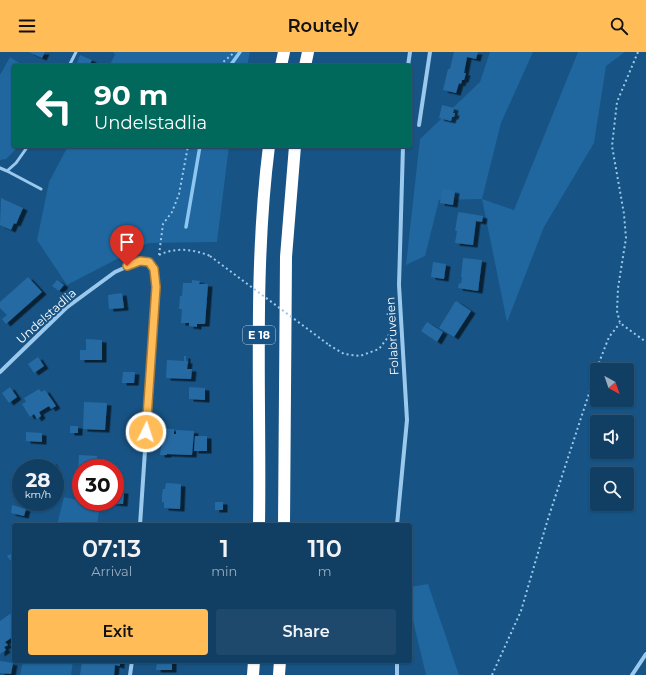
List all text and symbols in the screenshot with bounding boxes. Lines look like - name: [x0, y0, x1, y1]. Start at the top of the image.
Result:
- icon: menu: [16, 15, 38, 37]
- text: Routely: [287, 15, 359, 37]
- icon: search: [608, 15, 630, 37]
- text: 90 m: [94, 78, 168, 112]
- icon: left: [28, 80, 80, 132]
- text: Undelstadlia: [94, 112, 207, 134]
- pin: [110, 225, 144, 266]
- icon: arrive: [116, 231, 138, 253]
- street label: Undelstadlia: [13, 285, 79, 347]
- street label: Folabruveien: [382, 296, 402, 376]
- road number: E 18: [243, 326, 275, 344]
- north arrow: [590, 363, 634, 407]
- map controls: [590, 363, 634, 511]
- position arrow: [125, 411, 167, 453]
- button: sound: [590, 415, 634, 459]
- speed limit sign: 30: [72, 459, 124, 511]
- button: search: [590, 467, 634, 511]
- text: 28: [26, 468, 51, 492]
- text: km/h: [25, 488, 51, 501]
- text: 07:13: [82, 534, 141, 563]
- text: 1: [220, 534, 229, 563]
- text: 110: [307, 534, 342, 563]
- text: Arrival: [91, 563, 132, 579]
- text: min: [211, 563, 237, 579]
- text: m: [318, 563, 332, 579]
- button: Exit: [28, 609, 208, 655]
- button: Share: [216, 609, 396, 655]

